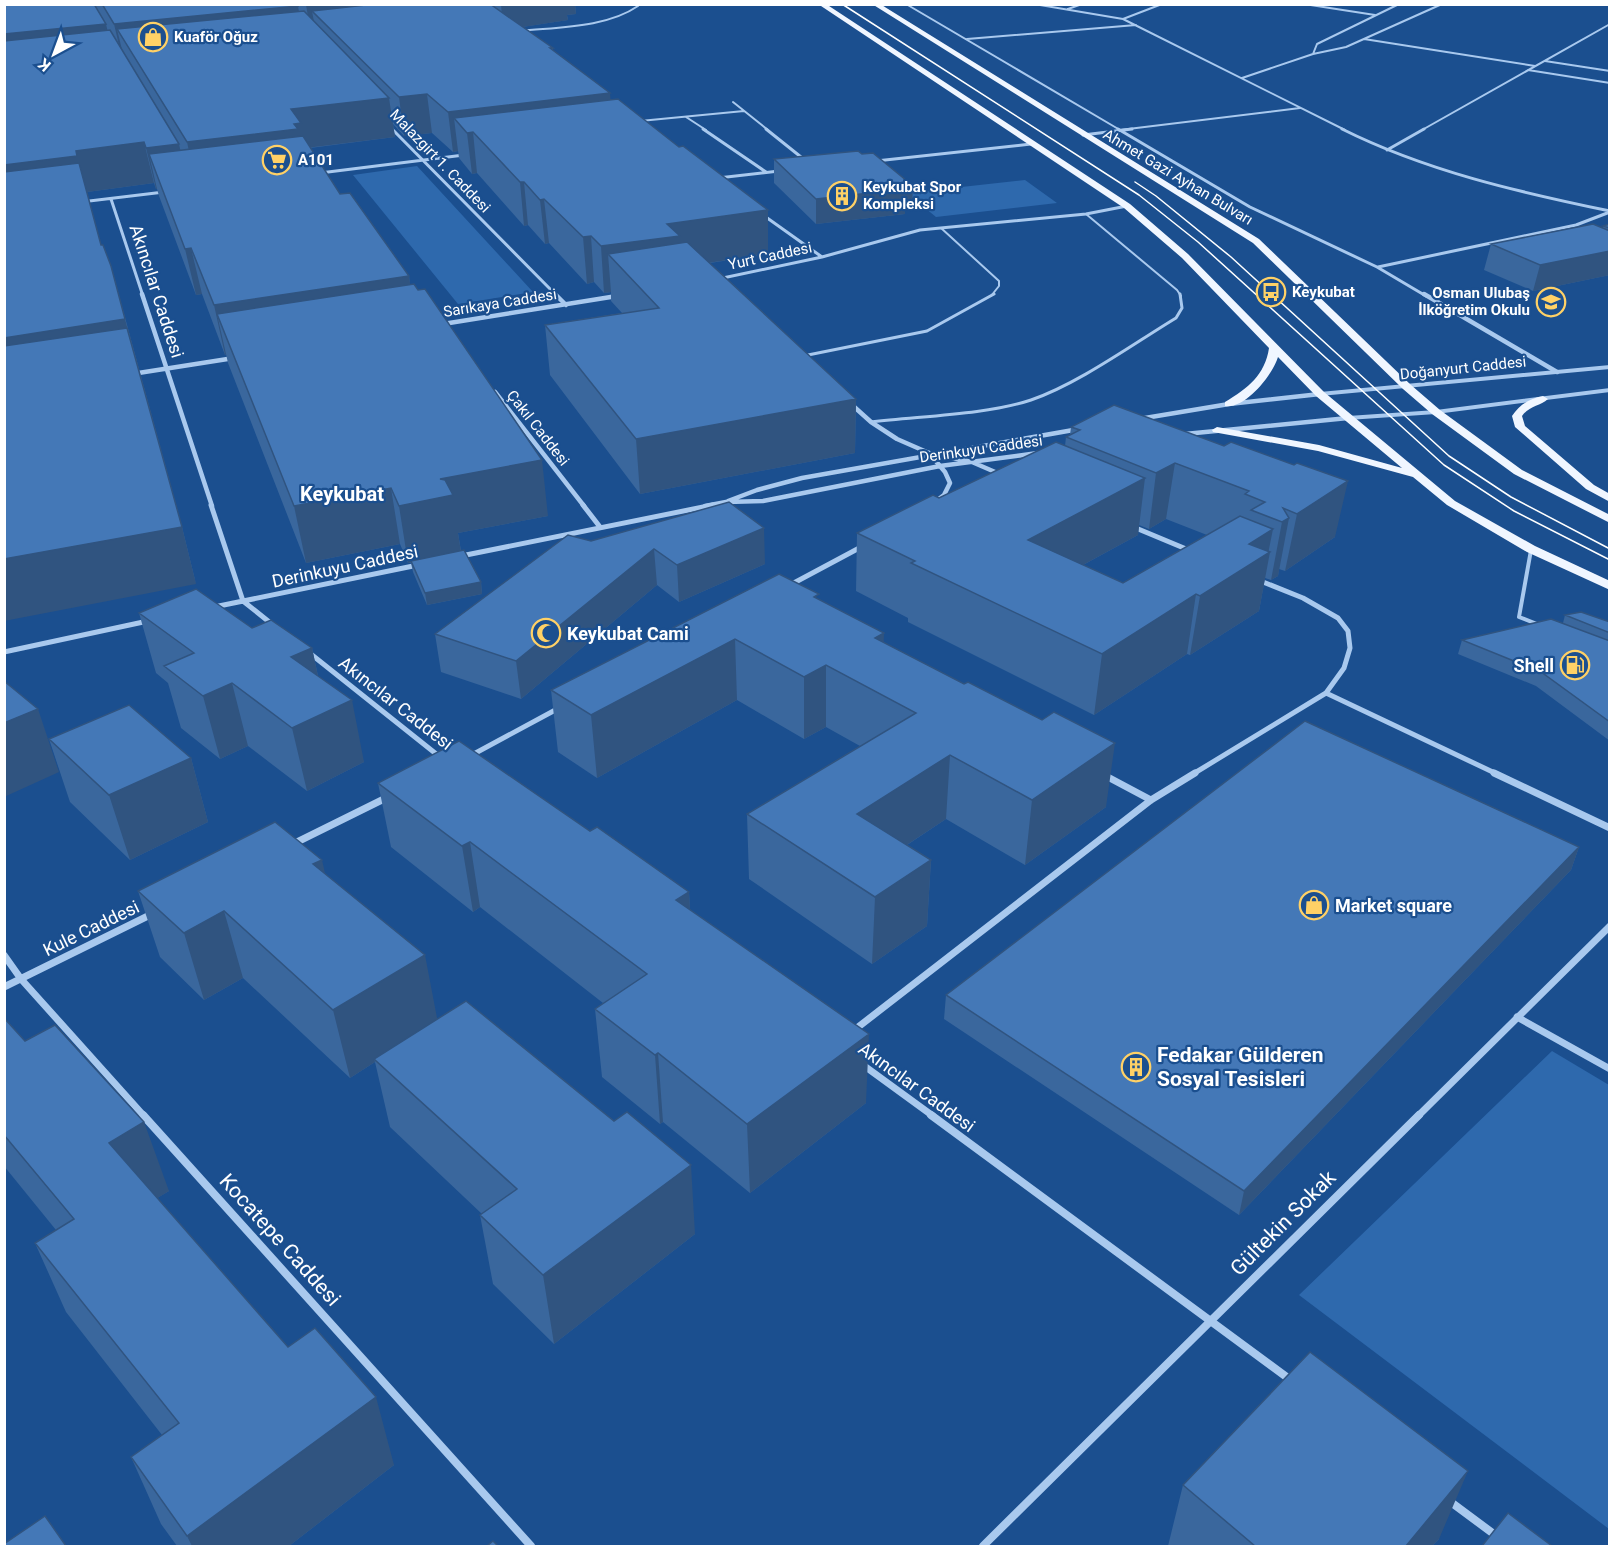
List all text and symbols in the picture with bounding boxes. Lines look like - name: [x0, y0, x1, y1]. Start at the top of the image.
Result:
- shop icon: Kuaför Oğuz: [137, 21, 169, 53]
- north arrow: [24, 24, 84, 84]
- place label: Kuaför Oğuz: [174, 28, 258, 46]
- text: K: [34, 54, 55, 75]
- street label: Malazgirt 1. Caddesi: [386, 106, 494, 216]
- street label: Ahmet Gazi Ayhan Bulvarı: [1100, 125, 1256, 229]
- supermarket icon: A101: [261, 144, 293, 176]
- place label: A101: [298, 151, 334, 169]
- place label: Keykubat Spor Kompleksi: [863, 178, 962, 213]
- building icon: Keykubat Spor Kompleksi: [826, 180, 858, 212]
- street label: Akıncılar Caddesi: [126, 222, 188, 360]
- street label: Yurt Caddesi: [726, 238, 814, 274]
- bus stop icon: Keykubat: [1255, 276, 1287, 308]
- place label: Keykubat: [1292, 283, 1355, 301]
- place label: Osman Ulubaş İlköğretim Okulu: [1418, 284, 1530, 319]
- street label: Sarıkaya Caddesi: [442, 285, 558, 321]
- school or university icon: Osman Ulubaş İlköğretim Okulu: [1535, 286, 1567, 318]
- street label: Doğanyurt Caddesi: [1399, 352, 1527, 384]
- street label: Çakıl Caddesi: [503, 387, 573, 469]
- street label: Derinkuyu Caddesi: [918, 431, 1044, 467]
- district label: Keykubat: [300, 482, 384, 506]
- street label: Derinkuyu Caddesi: [270, 540, 420, 592]
- mosque icon: Keykubat Cami: [530, 617, 562, 649]
- place label: Keykubat Cami: [567, 623, 689, 644]
- fuel station icon: Shell: [1559, 649, 1591, 681]
- street label: Akıncılar Caddesi: [335, 652, 457, 754]
- place label: Shell: [1514, 655, 1554, 676]
- shop icon: Market square: [1298, 889, 1330, 921]
- place label: Market square: [1335, 895, 1452, 916]
- street label: Kule Caddesi: [39, 896, 143, 960]
- street label: Akıncılar Caddesi: [855, 1038, 979, 1136]
- place label: Fedakar Gülderen Sosyal Tesisleri: [1157, 1043, 1323, 1091]
- building icon: Fedakar Gülderen Sosyal Tesisleri: [1120, 1051, 1152, 1083]
- street label: Gültekin Sokak: [1225, 1165, 1341, 1281]
- street label: Kocatepe Caddesi: [214, 1169, 346, 1311]

